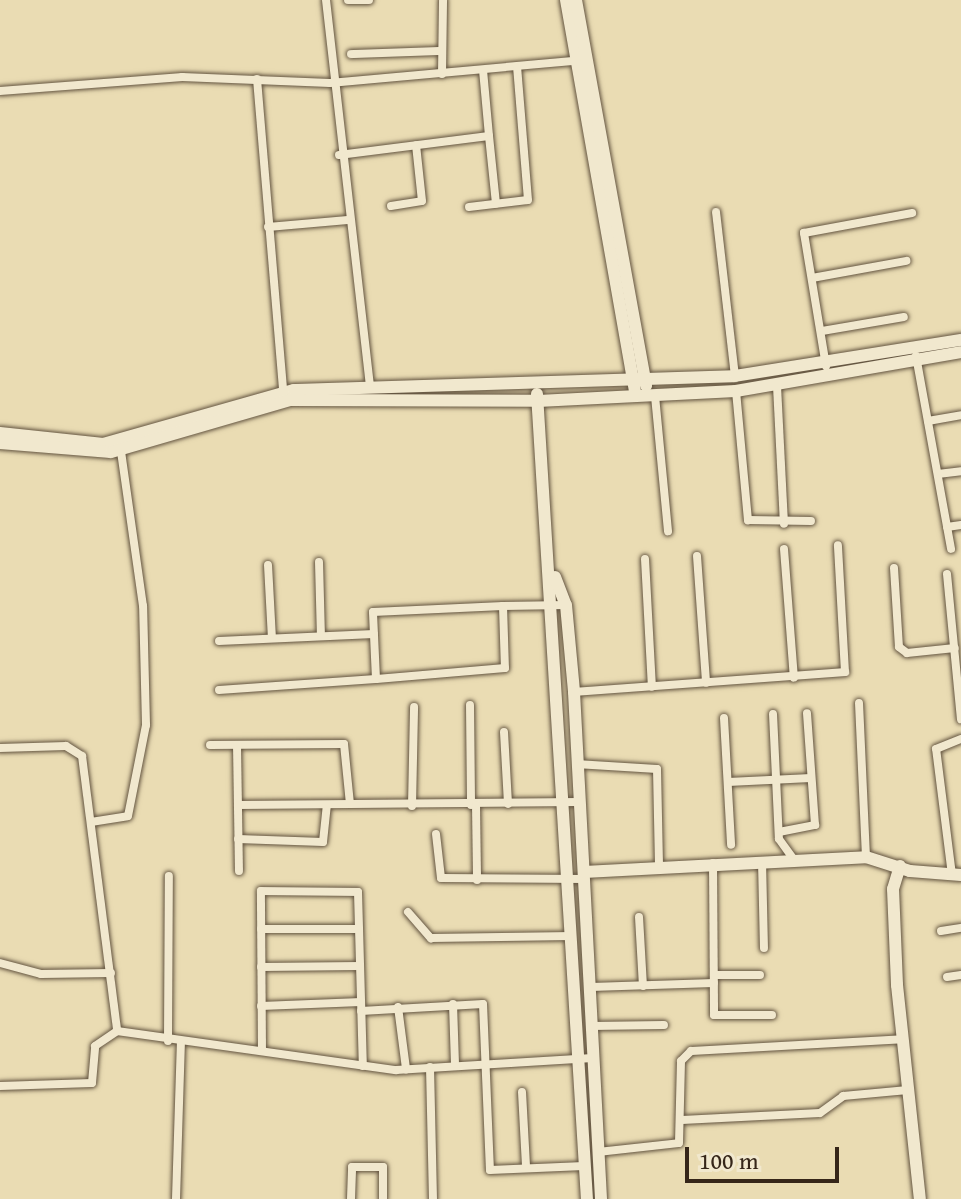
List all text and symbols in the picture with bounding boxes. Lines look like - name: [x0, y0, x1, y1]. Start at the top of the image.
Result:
- scale bar: [689, 1131, 843, 1181]
- text: 100 m: [699, 1143, 759, 1178]

